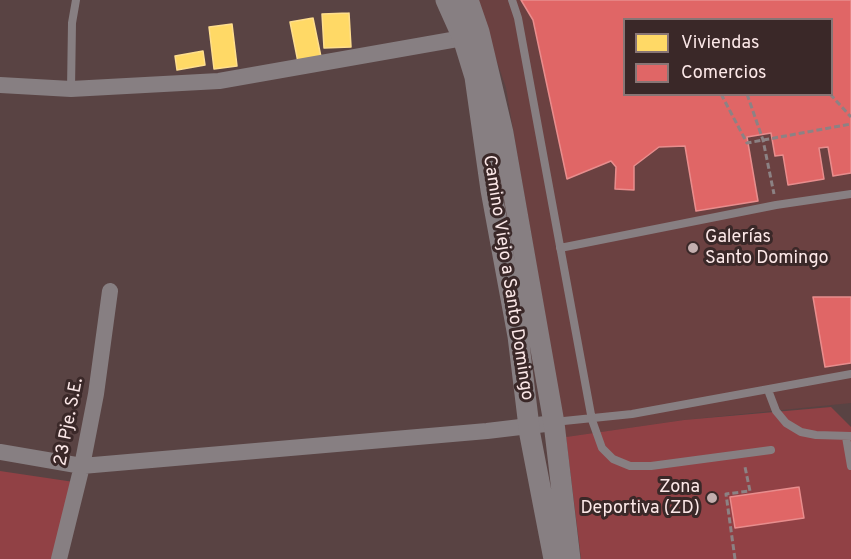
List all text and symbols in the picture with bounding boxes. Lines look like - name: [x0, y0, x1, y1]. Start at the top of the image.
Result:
- legend: [623, 18, 833, 96]
- text: Viviendas: [681, 32, 759, 55]
- text: Comercios: [681, 62, 767, 85]
- street label: Camino Viejo a Santo Domingo: [477, 154, 537, 402]
- place label: Galerías Santo Domingo: [705, 227, 829, 270]
- marker: Galerías Santo Domingo: [686, 241, 700, 255]
- street label: 23 Pje. S.E.: [51, 376, 89, 468]
- place label: Zona Deportiva (ZD): [580, 477, 700, 520]
- marker: Zona Deportiva (ZD): [705, 491, 719, 505]

